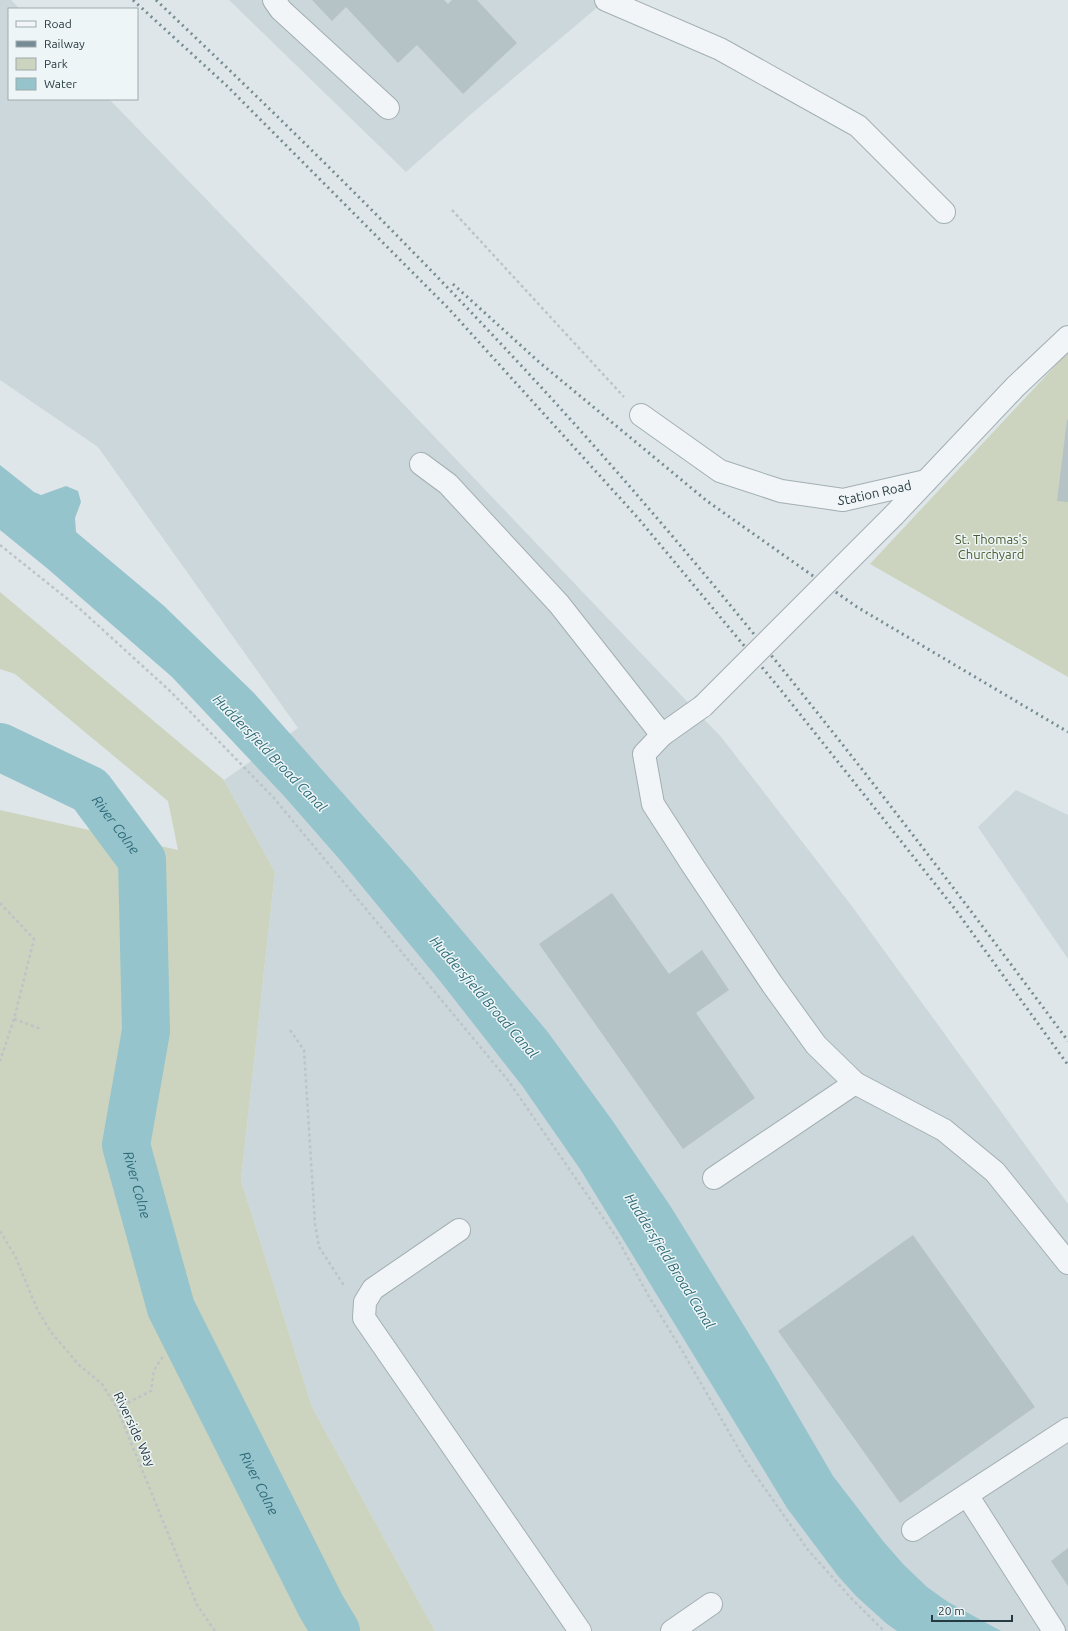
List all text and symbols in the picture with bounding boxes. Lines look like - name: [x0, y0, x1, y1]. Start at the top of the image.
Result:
- legend: [8, 8, 138, 100]
- text: Road: [44, 17, 72, 30]
- text: Railway: [44, 37, 85, 50]
- text: Park: [44, 57, 68, 70]
- text: Water: [44, 77, 77, 90]
- street label: Station Road: [837, 478, 913, 507]
- park label: St. Thomas's Churchyard: [955, 532, 1028, 561]
- water label: Huddersfield Broad Canal: [210, 691, 330, 815]
- water label: River Colne: [89, 792, 143, 857]
- water label: Huddersfield Broad Canal: [427, 933, 541, 1061]
- water label: River Colne: [120, 1149, 154, 1220]
- water label: Huddersfield Broad Canal: [622, 1190, 718, 1332]
- street label: Riverside Way: [112, 1389, 158, 1469]
- water label: River Colne: [237, 1449, 282, 1518]
- scale bar: [932, 1597, 1012, 1623]
- text: 20 m: [938, 1604, 965, 1617]

